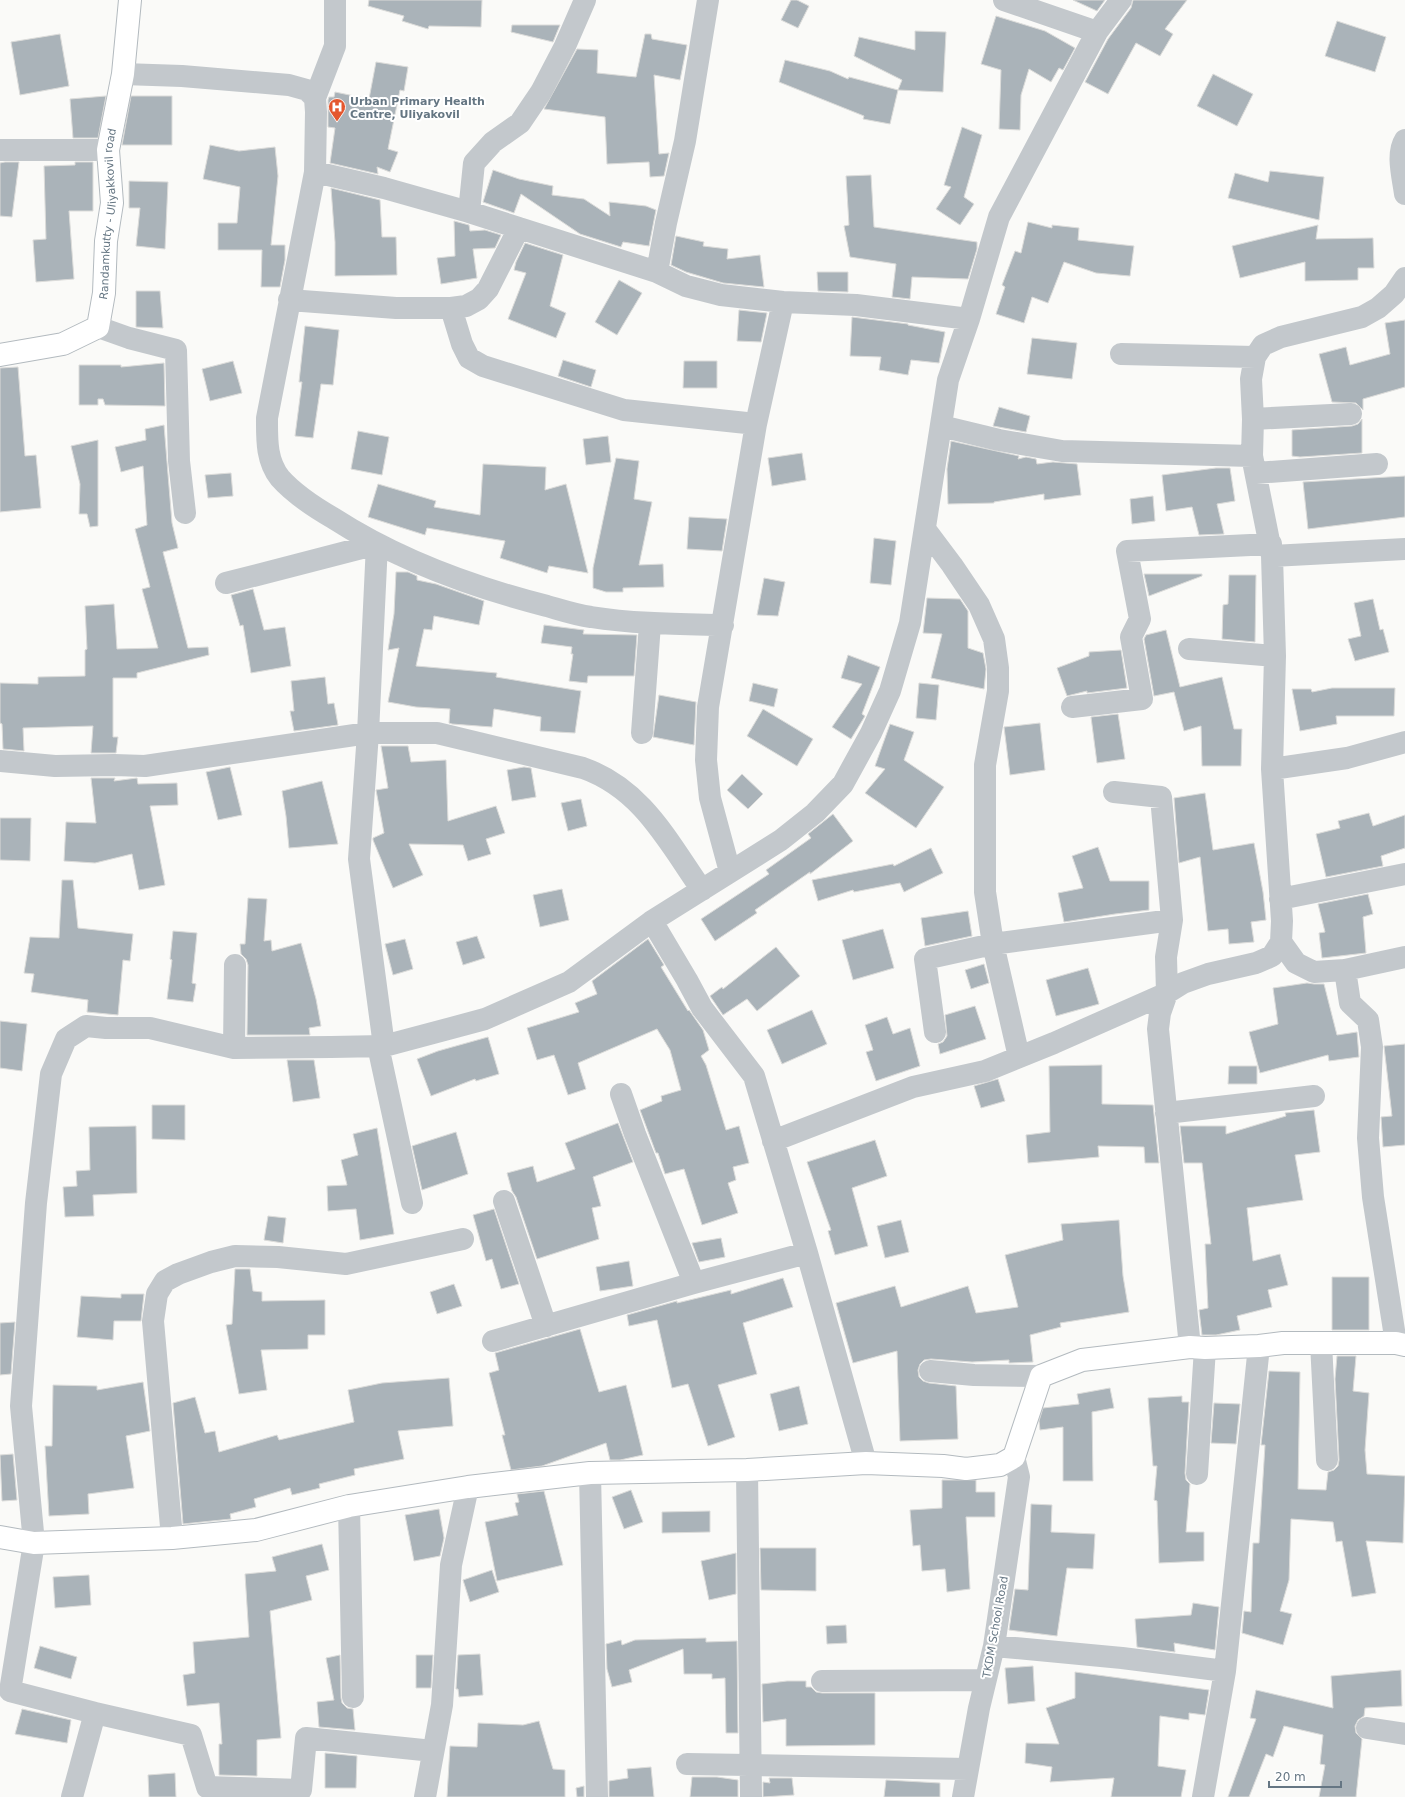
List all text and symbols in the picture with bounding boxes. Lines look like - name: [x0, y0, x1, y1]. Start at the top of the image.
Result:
- place label: Urban Primary Health Centre, Uliyakovil: [350, 95, 485, 121]
- hospital icon: Urban Primary Health Centre, Uliyakovil: [327, 97, 347, 122]
- street label: Randamkutty - Uliyakkovil road: [97, 127, 119, 301]
- street label: TKDM School Road: [980, 1575, 1011, 1680]
- scale bar: [1269, 1763, 1341, 1789]
- text: 20 m: [1275, 1770, 1306, 1784]

